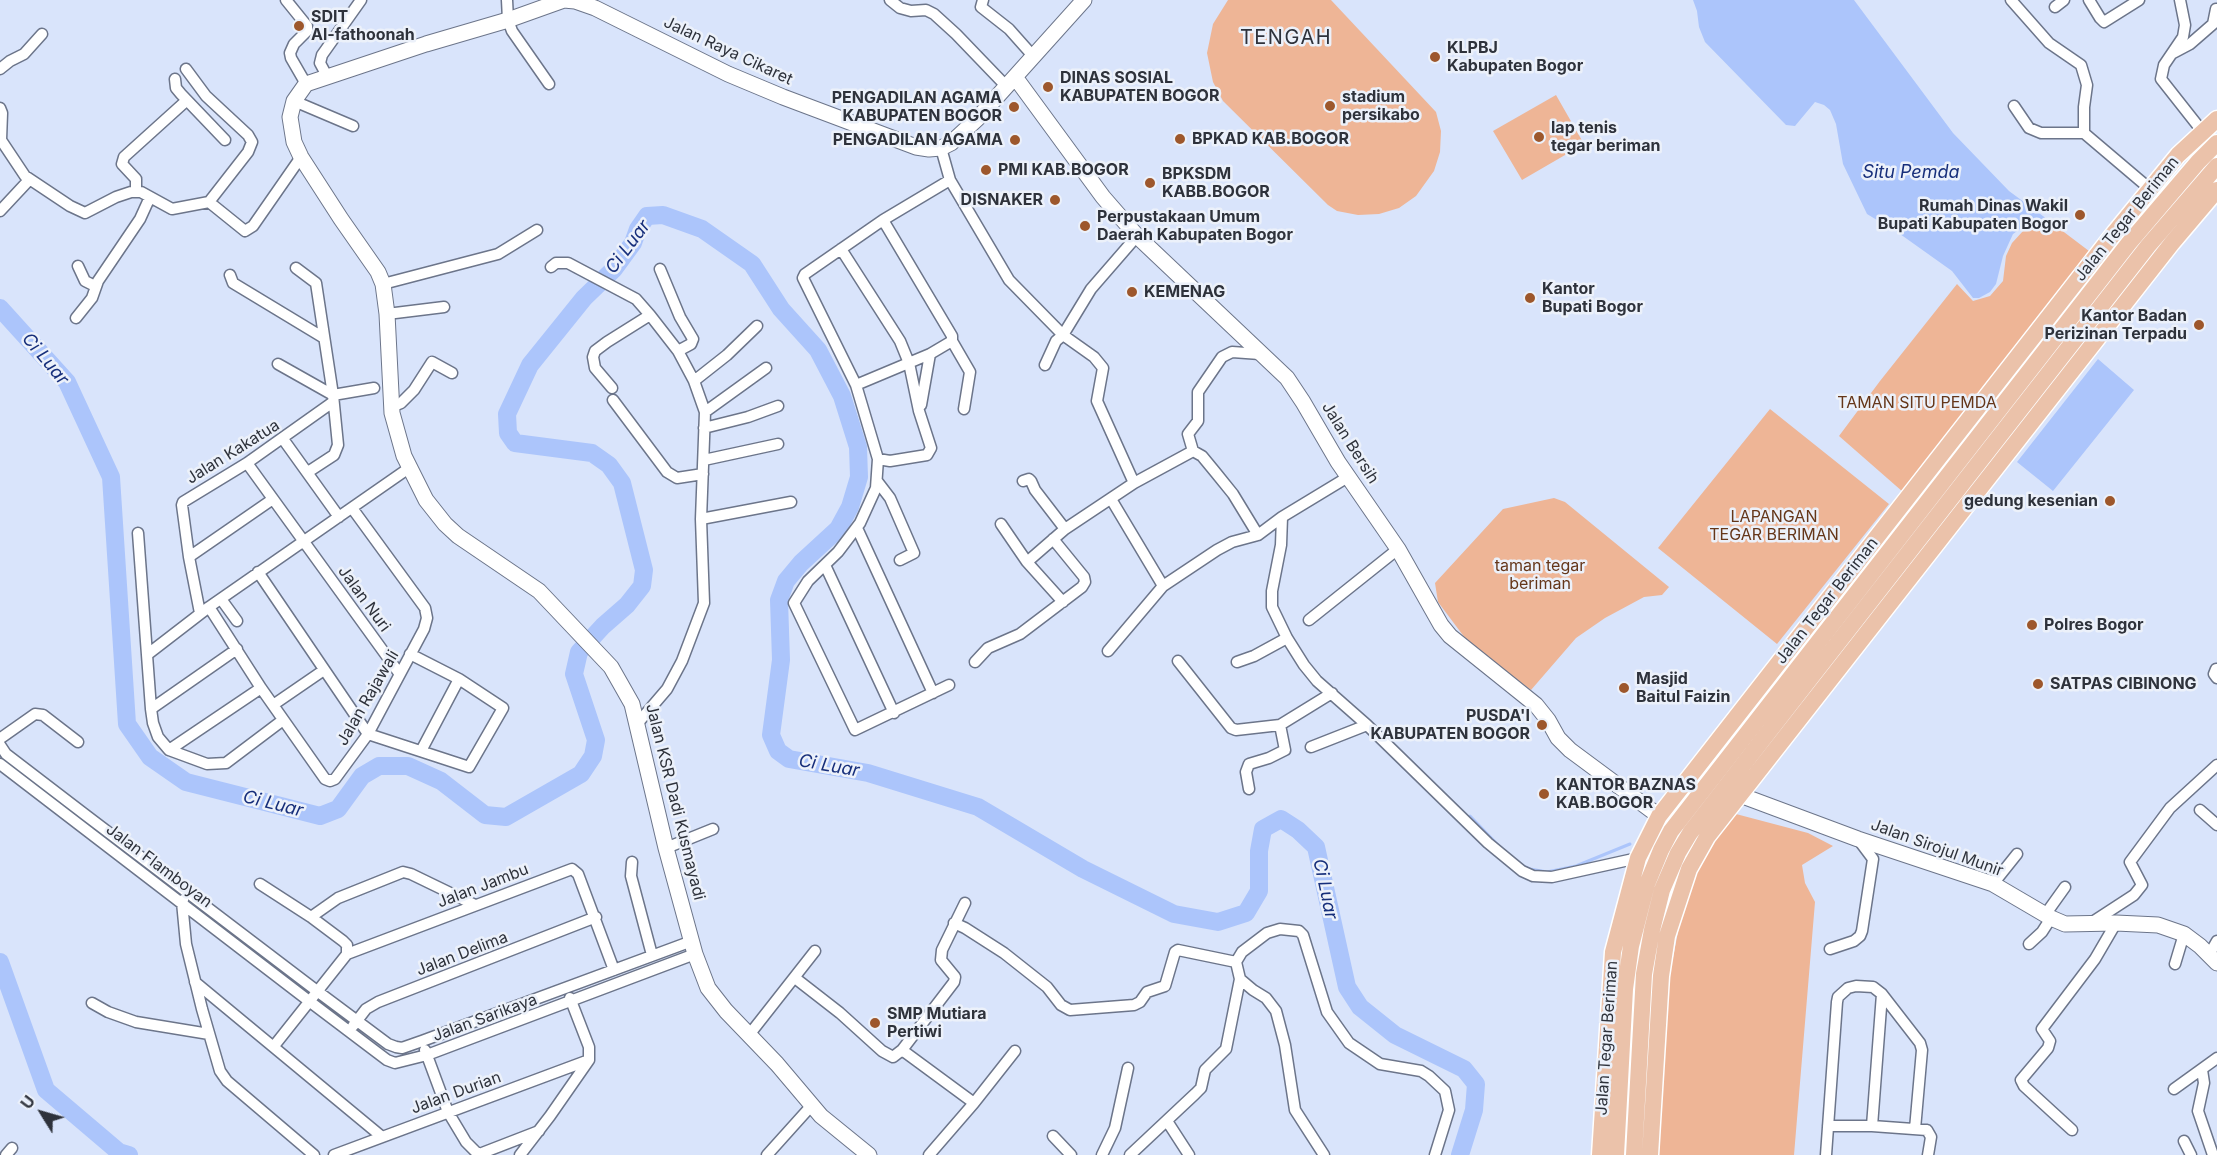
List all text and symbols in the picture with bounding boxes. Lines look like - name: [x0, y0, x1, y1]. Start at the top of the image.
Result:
- place label: SDIT Al-fathoonah: [311, 7, 415, 45]
- street label: Jalan Raya Cikaret: [661, 13, 795, 89]
- marker: SDIT Al-fathoonah: [292, 19, 306, 33]
- district label: TENGAH: [1240, 26, 1332, 50]
- place label: KLPBJ Kabupaten Bogor: [1447, 38, 1583, 76]
- marker: KLPBJ Kabupaten Bogor: [1428, 50, 1442, 64]
- place label: DINAS SOSIAL KABUPATEN BOGOR: [1060, 68, 1219, 106]
- marker: DINAS SOSIAL KABUPATEN BOGOR: [1041, 80, 1055, 94]
- place label: stadium persikabo: [1342, 87, 1420, 125]
- place label: PENGADILAN AGAMA KABUPATEN BOGOR: [832, 88, 1002, 126]
- marker: stadium persikabo: [1323, 99, 1337, 113]
- marker: PENGADILAN AGAMA KABUPATEN BOGOR: [1007, 100, 1021, 114]
- place label: lap tenis tegar beriman: [1551, 118, 1660, 156]
- place label: BPKAD KAB.BOGOR: [1192, 129, 1349, 149]
- place label: PENGADILAN AGAMA: [833, 130, 1003, 150]
- marker: lap tenis tegar beriman: [1532, 130, 1546, 144]
- marker: BPKAD KAB.BOGOR: [1173, 132, 1187, 146]
- marker: PENGADILAN AGAMA: [1008, 133, 1022, 147]
- street label: Jalan Tegar Beriman: [2071, 153, 2183, 285]
- place label: PMI KAB.BOGOR: [998, 160, 1129, 180]
- water label: Situ Pemda: [1862, 162, 1960, 184]
- marker: PMI KAB.BOGOR: [979, 163, 993, 177]
- place label: BPKSDM KABB.BOGOR: [1162, 164, 1270, 202]
- marker: BPKSDM KABB.BOGOR: [1143, 176, 1157, 190]
- place label: DISNAKER: [961, 190, 1043, 210]
- marker: DISNAKER: [1048, 193, 1062, 207]
- place label: Rumah Dinas Wakil Bupati Kabupaten Bogor: [1878, 196, 2068, 234]
- place label: Perpustakaan Umum Daerah Kabupaten Bogor: [1097, 207, 1293, 245]
- marker: Rumah Dinas Wakil Bupati Kabupaten Bogor: [2073, 208, 2087, 222]
- water label: Ci Luar: [601, 216, 655, 278]
- marker: Perpustakaan Umum Daerah Kabupaten Bogor: [1078, 219, 1092, 233]
- place label: Kantor Bupati Bogor: [1542, 279, 1643, 317]
- place label: KEMENAG: [1144, 282, 1225, 302]
- marker: KEMENAG: [1125, 285, 1139, 299]
- marker: Kantor Bupati Bogor: [1523, 291, 1537, 305]
- place label: Kantor Badan Perizinan Terpadu: [2045, 306, 2187, 344]
- marker: Kantor Badan Perizinan Terpadu: [2192, 318, 2206, 332]
- water label: Ci Luar: [17, 329, 73, 389]
- park label: TAMAN SITU PEMDA: [1837, 393, 1997, 413]
- street label: Jalan Bersih: [1317, 399, 1383, 487]
- street label: Jalan Kakatua: [183, 416, 283, 488]
- place label: gedung kesenian: [1964, 491, 2098, 511]
- marker: gedung kesenian: [2103, 494, 2117, 508]
- park label: LAPANGAN TEGAR BERIMAN: [1709, 507, 1839, 545]
- street label: Jalan Tegar Beriman: [1772, 534, 1882, 668]
- park label: taman tegar beriman: [1495, 556, 1585, 594]
- street label: Jalan Nuri: [334, 562, 394, 636]
- place label: Polres Bogor: [2044, 615, 2144, 635]
- marker: Polres Bogor: [2025, 618, 2039, 632]
- street label: Jalan Rajawali: [333, 647, 403, 749]
- place label: Masjid Baitul Faizin: [1636, 669, 1730, 707]
- place label: SATPAS CIBINONG: [2050, 674, 2197, 694]
- marker: SATPAS CIBINONG: [2031, 677, 2045, 691]
- marker: Masjid Baitul Faizin: [1617, 681, 1631, 695]
- street label: Jalan KSR Dadi Kusmayadi: [641, 702, 709, 902]
- place label: PUSDA'I KABUPATEN BOGOR: [1371, 706, 1530, 744]
- marker: PUSDA'I KABUPATEN BOGOR: [1535, 718, 1549, 732]
- water label: Ci Luar: [797, 750, 861, 782]
- place label: KANTOR BAZNAS KAB.BOGOR: [1556, 775, 1696, 813]
- water label: Ci Luar: [241, 786, 305, 822]
- marker: KANTOR BAZNAS KAB.BOGOR: [1537, 787, 1551, 801]
- street label: Jalan Sirojul Munir: [1868, 815, 2006, 881]
- street label: Jalan Flamboyan: [102, 820, 216, 912]
- water label: Ci Luar: [1308, 857, 1342, 921]
- street label: Jalan Jambu: [435, 860, 531, 912]
- street label: Jalan Delima: [413, 928, 511, 980]
- street label: Jalan Tegar Beriman: [1592, 960, 1622, 1116]
- street label: Jalan Sarikaya: [430, 990, 540, 1046]
- place label: SMP Mutiara Pertiwi: [887, 1004, 986, 1042]
- marker: SMP Mutiara Pertiwi: [868, 1016, 882, 1030]
- street label: Jalan Durian: [408, 1068, 504, 1118]
- north arrow: [12, 1083, 72, 1143]
- text: U: [16, 1091, 39, 1113]

